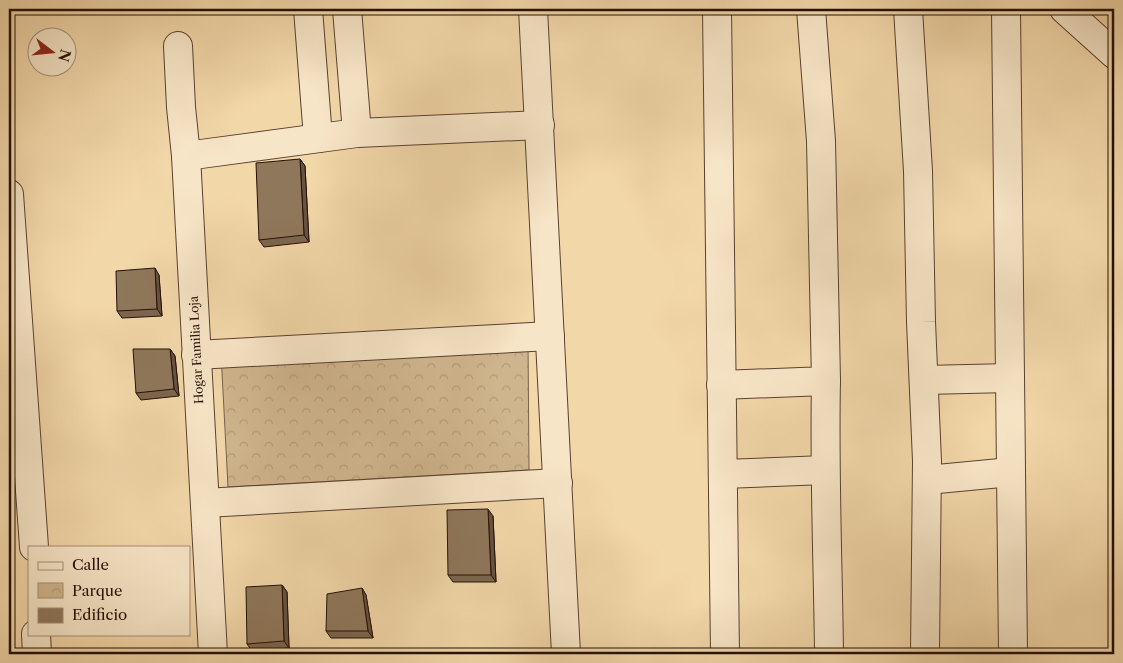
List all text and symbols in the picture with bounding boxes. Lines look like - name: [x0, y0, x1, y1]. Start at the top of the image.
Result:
- north arrow: [28, 28, 78, 78]
- text: N: [54, 47, 75, 64]
- street label: Hogar Familia Loja: [186, 295, 206, 404]
- legend: [28, 546, 190, 636]
- text: Calle: [72, 555, 109, 574]
- text: Parque: [72, 581, 122, 600]
- text: Edificio: [72, 605, 127, 624]

